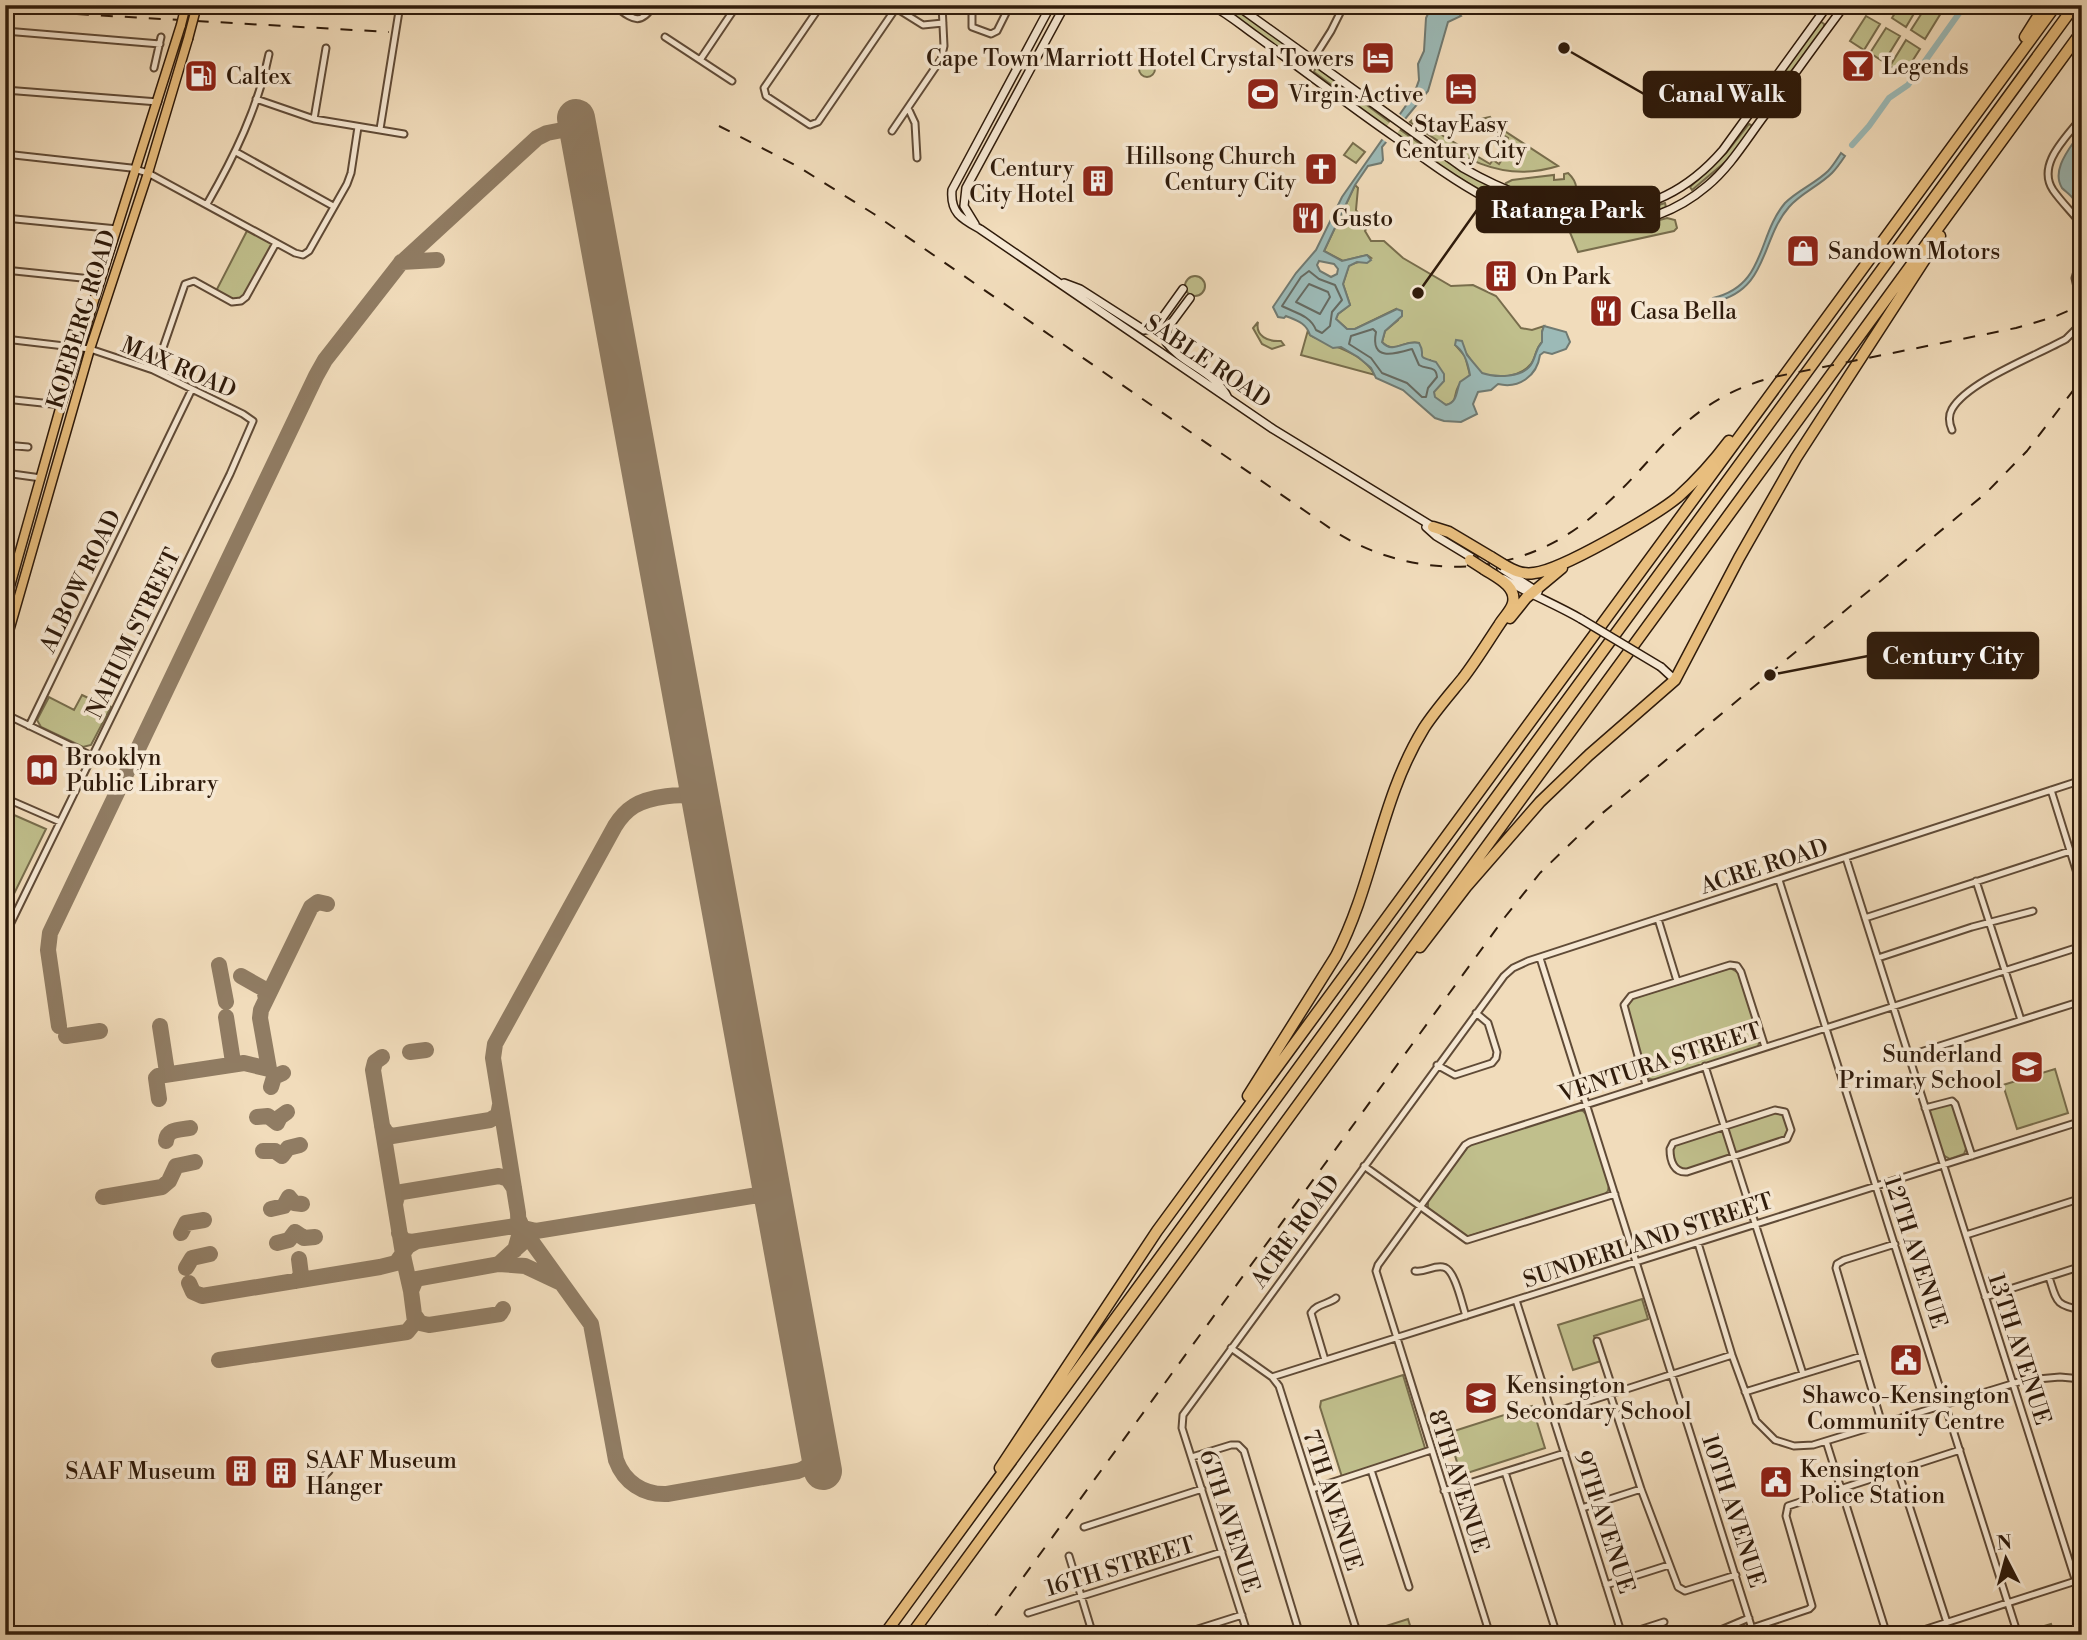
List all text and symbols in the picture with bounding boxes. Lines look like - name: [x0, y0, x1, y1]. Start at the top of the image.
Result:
- hotel icon: Cape Town Marriott Hotel Crystal Towers: [1359, 39, 1397, 77]
- place label: Cape Town Marriott Hotel Crystal Towers: [926, 45, 1354, 73]
- bar icon: Legends: [1839, 47, 1877, 85]
- place label: Legends: [1882, 53, 1969, 81]
- fuel station icon: Caltex: [182, 57, 220, 95]
- place label: Caltex: [226, 63, 292, 91]
- hotel icon: StayEasy Century City: [1442, 70, 1480, 108]
- callout: Canal Walk: [1644, 72, 1800, 117]
- sports icon: Virgin Active: [1244, 75, 1282, 113]
- text: Canal Walk: [1658, 80, 1787, 110]
- place label: Virgin Active: [1287, 81, 1424, 109]
- place label: StayEasy Century City: [1395, 111, 1528, 165]
- place label: Hillsong Church Century City: [1126, 143, 1297, 197]
- church icon: Hillsong Church Century City: [1302, 150, 1340, 188]
- place label: Century City Hotel: [969, 155, 1075, 209]
- building icon: Century City Hotel: [1079, 162, 1117, 200]
- callout: Ratanga Park: [1477, 187, 1659, 232]
- text: Ratanga Park: [1491, 196, 1646, 226]
- restaurant icon: Gusto: [1289, 199, 1327, 237]
- place label: Gusto: [1332, 205, 1393, 233]
- street label: KOEBERG ROAD: [41, 227, 122, 412]
- shop icon: Sandown Motors: [1784, 232, 1822, 270]
- place label: Sandown Motors: [1828, 238, 2000, 266]
- building icon: On Park: [1482, 257, 1520, 295]
- place label: On Park: [1526, 263, 1611, 291]
- restaurant icon: Casa Bella: [1587, 292, 1625, 330]
- place label: Casa Bella: [1630, 298, 1737, 326]
- street label: SABLE ROAD: [1139, 309, 1276, 414]
- street label: MAX ROAD: [117, 331, 240, 405]
- street label: ALBOW ROAD: [34, 505, 128, 658]
- street label: NAHUM STREET: [81, 544, 187, 723]
- callout: Century City: [1868, 633, 2038, 678]
- text: Century City: [1882, 642, 2025, 672]
- place label: Brooklyn Public Library: [65, 744, 219, 798]
- library icon: Brooklyn Public Library: [23, 751, 61, 789]
- street label: ACRE ROAD: [1696, 833, 1832, 901]
- street label: VENTURA STREET: [1555, 1017, 1765, 1109]
- place label: Sunderland Primary School: [1839, 1041, 2002, 1095]
- school or university icon: Sunderland Primary School: [2008, 1048, 2046, 1086]
- street label: ACRE ROAD: [1245, 1170, 1346, 1294]
- street label: 12TH AVENUE: [1877, 1173, 1953, 1332]
- street label: SUNDERLAND STREET: [1520, 1187, 1777, 1295]
- street label: 13TH AVENUE: [1981, 1270, 2057, 1429]
- public building icon: Shawco-Kensington Community Centre: [1887, 1341, 1925, 1379]
- place label: Kensington Secondary School: [1506, 1372, 1692, 1426]
- school or university icon: Kensington Secondary School: [1462, 1379, 1500, 1417]
- place label: Shawco-Kensington Community Centre: [1802, 1382, 2010, 1436]
- street label: 8TH AVENUE: [1422, 1406, 1494, 1556]
- street label: 7TH AVENUE: [1296, 1426, 1368, 1574]
- street label: 10TH AVENUE: [1695, 1431, 1771, 1591]
- street label: 6TH AVENUE: [1193, 1446, 1265, 1596]
- place label: SAAF Museum Hanger: [306, 1447, 457, 1501]
- street label: 9TH AVENUE: [1568, 1447, 1640, 1597]
- building icon: SAAF Museum: [222, 1452, 260, 1490]
- building icon: SAAF Museum Hanger: [262, 1454, 300, 1492]
- place label: Kensington Police Station: [1800, 1456, 1945, 1510]
- place label: SAAF Museum: [65, 1458, 216, 1486]
- public building icon: Kensington Police Station: [1757, 1463, 1795, 1501]
- north arrow: [1972, 1524, 2042, 1594]
- text: N: [1996, 1530, 2013, 1556]
- street label: 16TH STREET: [1042, 1531, 1199, 1603]

